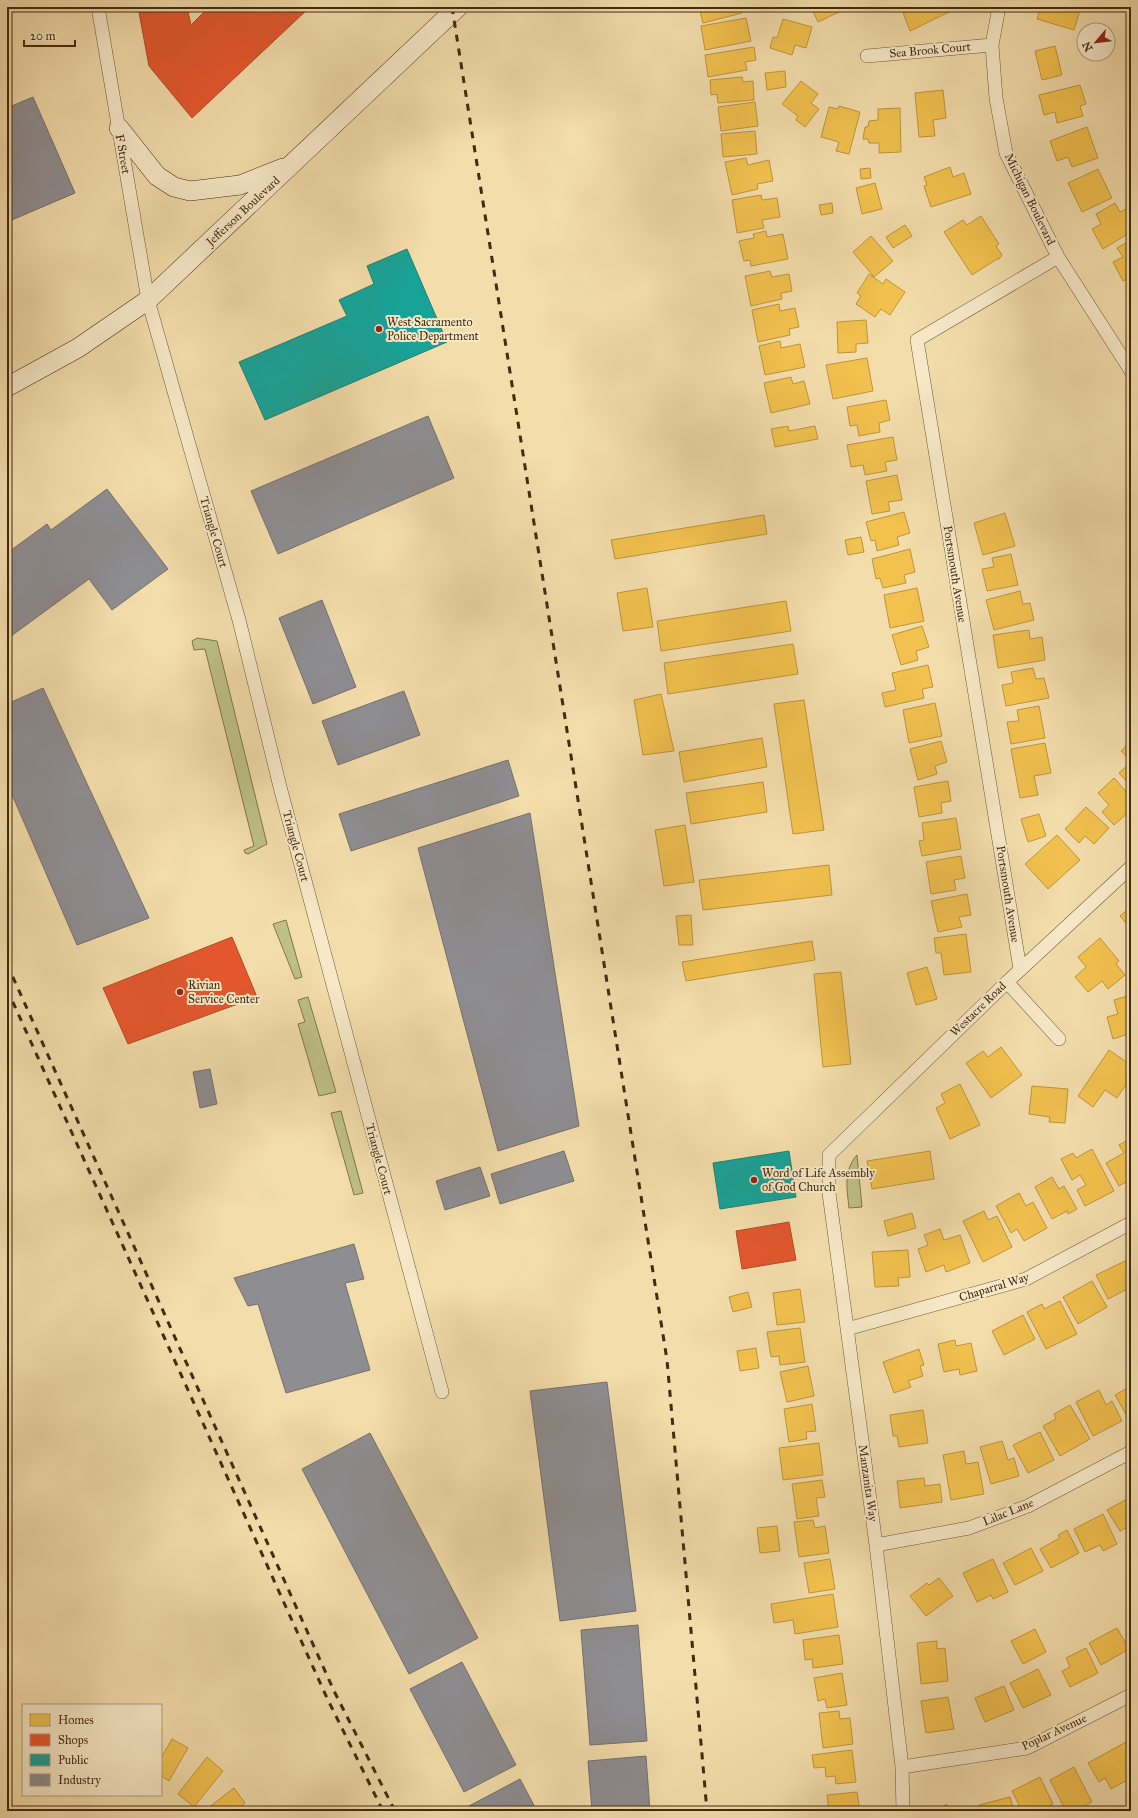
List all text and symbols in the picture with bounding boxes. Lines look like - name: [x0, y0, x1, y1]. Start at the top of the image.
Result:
- scale bar: [24, 22, 75, 48]
- north arrow: [1076, 22, 1116, 62]
- text: 20 m: [30, 29, 56, 43]
- street label: Sea Brook Court: [889, 39, 972, 61]
- text: N: [1079, 39, 1096, 54]
- street label: F Street: [113, 133, 134, 176]
- street label: Michigan Boulevard: [1001, 151, 1058, 248]
- street label: Jefferson Boulevard: [202, 173, 283, 251]
- place label: West Sacramento Police Department: [387, 315, 480, 343]
- marker: West Sacramento Police Department: [374, 324, 384, 334]
- street label: Triangle Court: [196, 495, 231, 570]
- street label: Portsmouth Avenue: [940, 525, 970, 623]
- street label: Triangle Court: [279, 809, 312, 884]
- street label: Portsmouth Avenue: [993, 845, 1023, 943]
- place label: Rivian Service Center: [188, 978, 260, 1006]
- street label: Westacre Road: [947, 979, 1009, 1039]
- marker: Rivian Service Center: [175, 987, 185, 997]
- street label: Triangle Court: [362, 1122, 395, 1197]
- place label: Word of Life Assembly of God Church: [762, 1166, 875, 1194]
- marker: Word of Life Assembly of God Church: [749, 1175, 759, 1185]
- street label: Chaparral Way: [957, 1270, 1031, 1304]
- street label: Manzanita Way: [856, 1444, 880, 1523]
- street label: Lilac Lane: [981, 1495, 1035, 1529]
- legend: [22, 1704, 162, 1796]
- street label: Poplar Avenue: [1019, 1711, 1089, 1753]
- text: Homes: [58, 1713, 94, 1727]
- text: Shops: [58, 1733, 88, 1747]
- text: Public: [58, 1753, 89, 1767]
- text: Industry: [58, 1773, 101, 1787]

